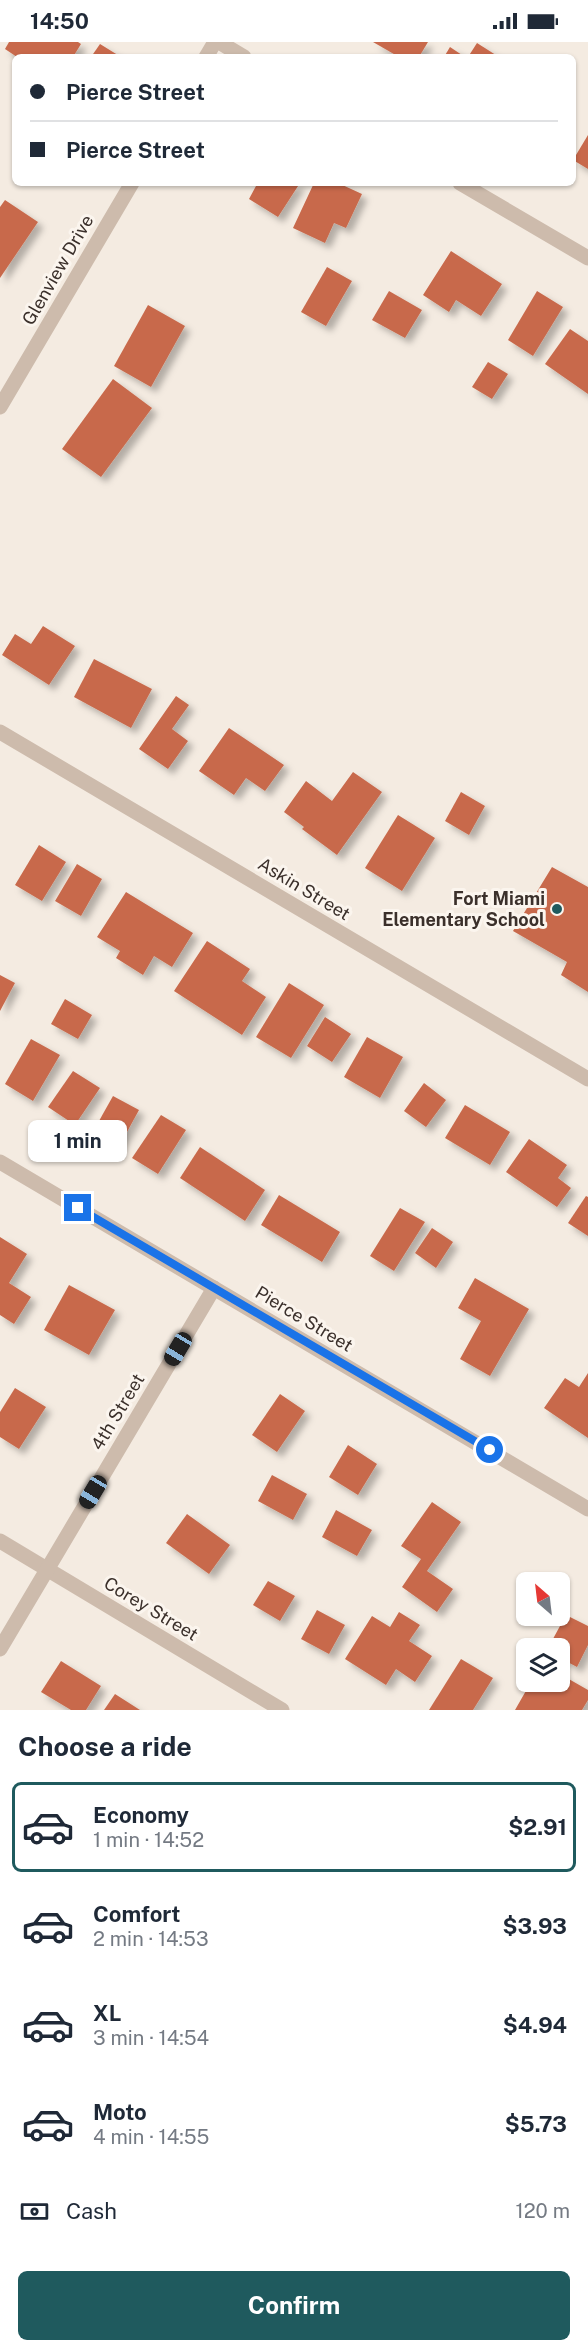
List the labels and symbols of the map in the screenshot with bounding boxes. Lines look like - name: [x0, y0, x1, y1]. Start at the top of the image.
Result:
- street label: Glenview Drive: [18, 211, 98, 328]
- street label: Askin Street: [254, 853, 354, 924]
- place label: Fort Miami Elementary School: [382, 888, 545, 930]
- marker: Fort Miami Elementary School: [550, 902, 564, 916]
- callout: 1 min: [28, 1121, 128, 1163]
- route end: [64, 1194, 91, 1221]
- street label: Pierce Street: [252, 1281, 357, 1356]
- car: [161, 1329, 195, 1369]
- street label: 4th Street: [87, 1370, 149, 1454]
- route start: [476, 1436, 503, 1463]
- car: [76, 1472, 110, 1512]
- street label: Corey Street: [100, 1572, 202, 1645]
- north arrow: [516, 1572, 570, 1626]

